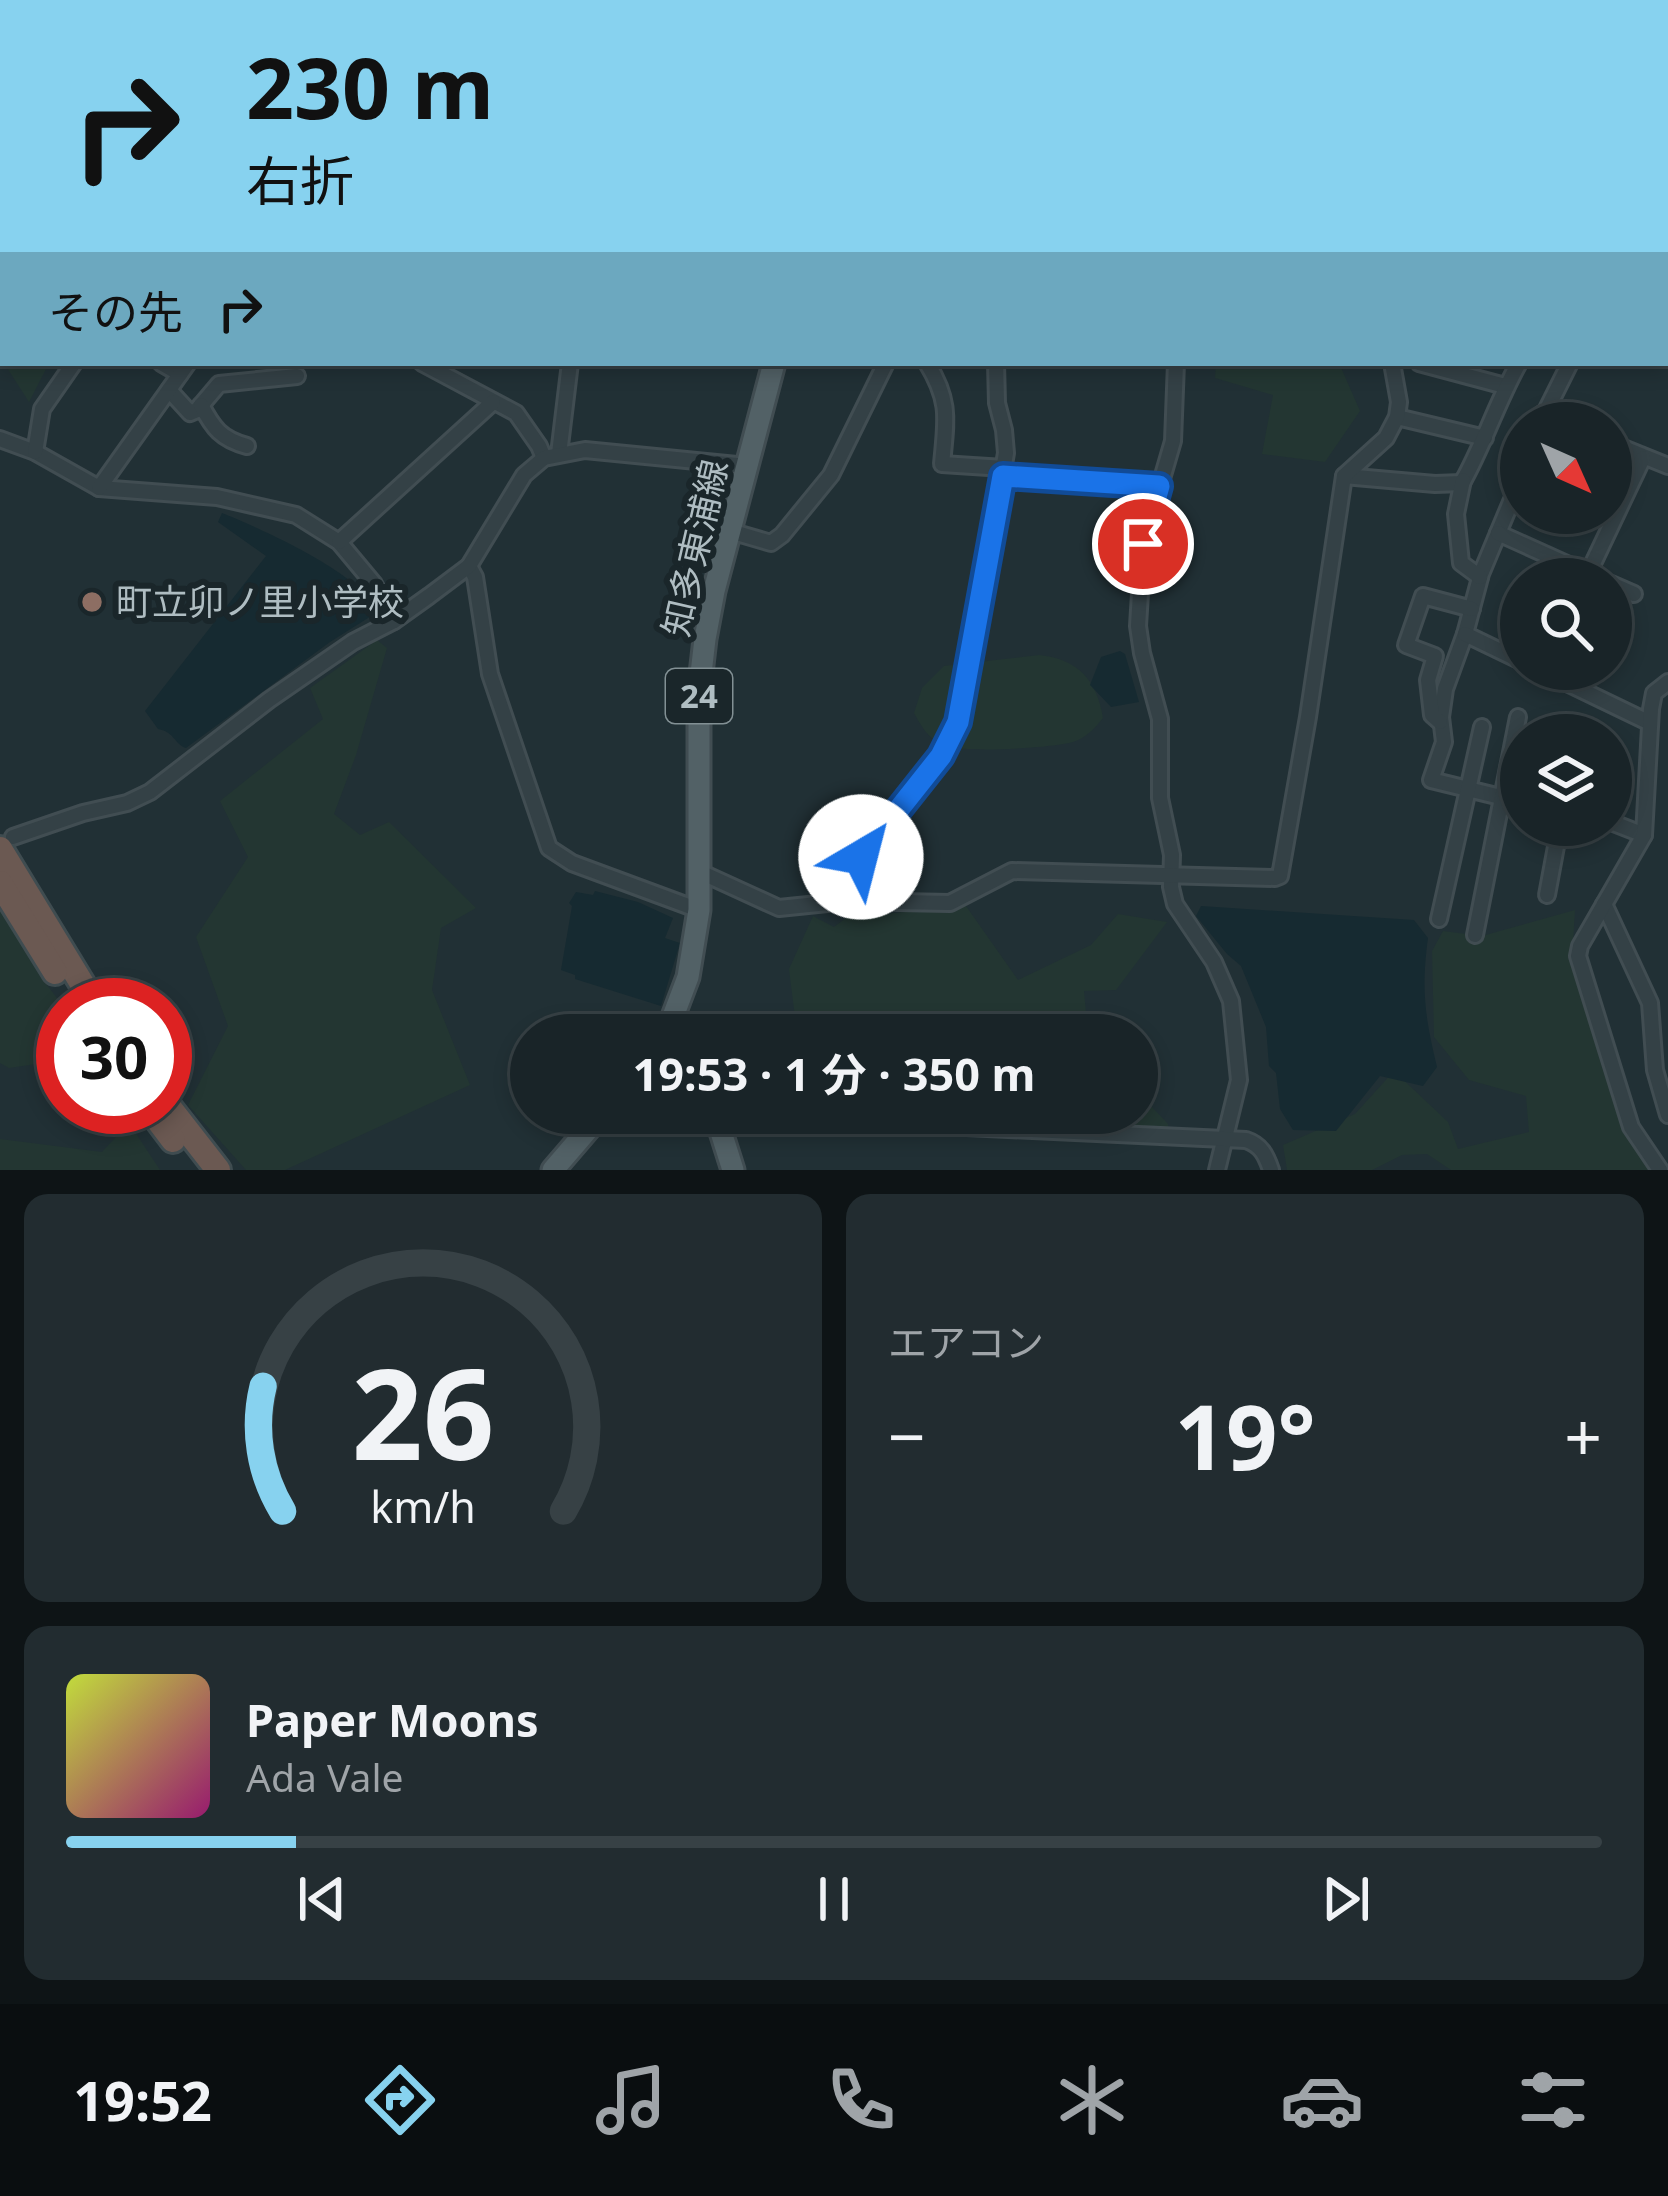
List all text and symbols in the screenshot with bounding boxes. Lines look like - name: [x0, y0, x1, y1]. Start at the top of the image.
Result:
- text: 230 m: [246, 29, 494, 144]
- icon: right: [48, 48, 204, 204]
- text: 右折: [246, 143, 354, 217]
- icon: right: [207, 276, 273, 342]
- text: その先: [48, 281, 183, 342]
- north arrow: [1500, 402, 1632, 534]
- map controls: [1500, 402, 1632, 846]
- street label: 知多東浦線: [650, 455, 739, 641]
- pin: [1092, 493, 1194, 595]
- icon: arrive: [1110, 511, 1176, 577]
- button: search: [1500, 558, 1632, 690]
- place label: 町立卯ノ里小学校: [116, 577, 404, 626]
- marker: 町立卯ノ里小学校: [79, 589, 105, 615]
- road number: 24: [666, 669, 732, 723]
- button: layers: [1500, 714, 1632, 846]
- position arrow: [798, 794, 924, 920]
- speed limit sign: 30: [36, 978, 192, 1134]
- text: 19:53 · 1 分 · 350 m: [633, 1043, 1035, 1104]
- text: エアコン: [888, 1315, 1044, 1368]
- text: 26: [352, 1327, 494, 1497]
- text: 19°: [1174, 1374, 1316, 1496]
- text: −: [888, 1390, 926, 1480]
- text: +: [1564, 1390, 1602, 1480]
- text: km/h: [370, 1477, 476, 1536]
- text: Paper Moons: [246, 1689, 539, 1750]
- text: Ada Vale: [246, 1750, 403, 1803]
- icon: previous: [289, 1866, 355, 1932]
- icon: pause: [801, 1866, 867, 1932]
- icon: next: [1313, 1866, 1379, 1932]
- icon: directions: [358, 2058, 442, 2142]
- icon: music: [589, 2058, 673, 2142]
- icon: phone: [819, 2058, 903, 2142]
- icon: climate: [1050, 2058, 1134, 2142]
- icon: car: [1280, 2058, 1364, 2142]
- icon: filters: [1511, 2058, 1595, 2142]
- text: 19:52: [73, 2063, 212, 2137]

